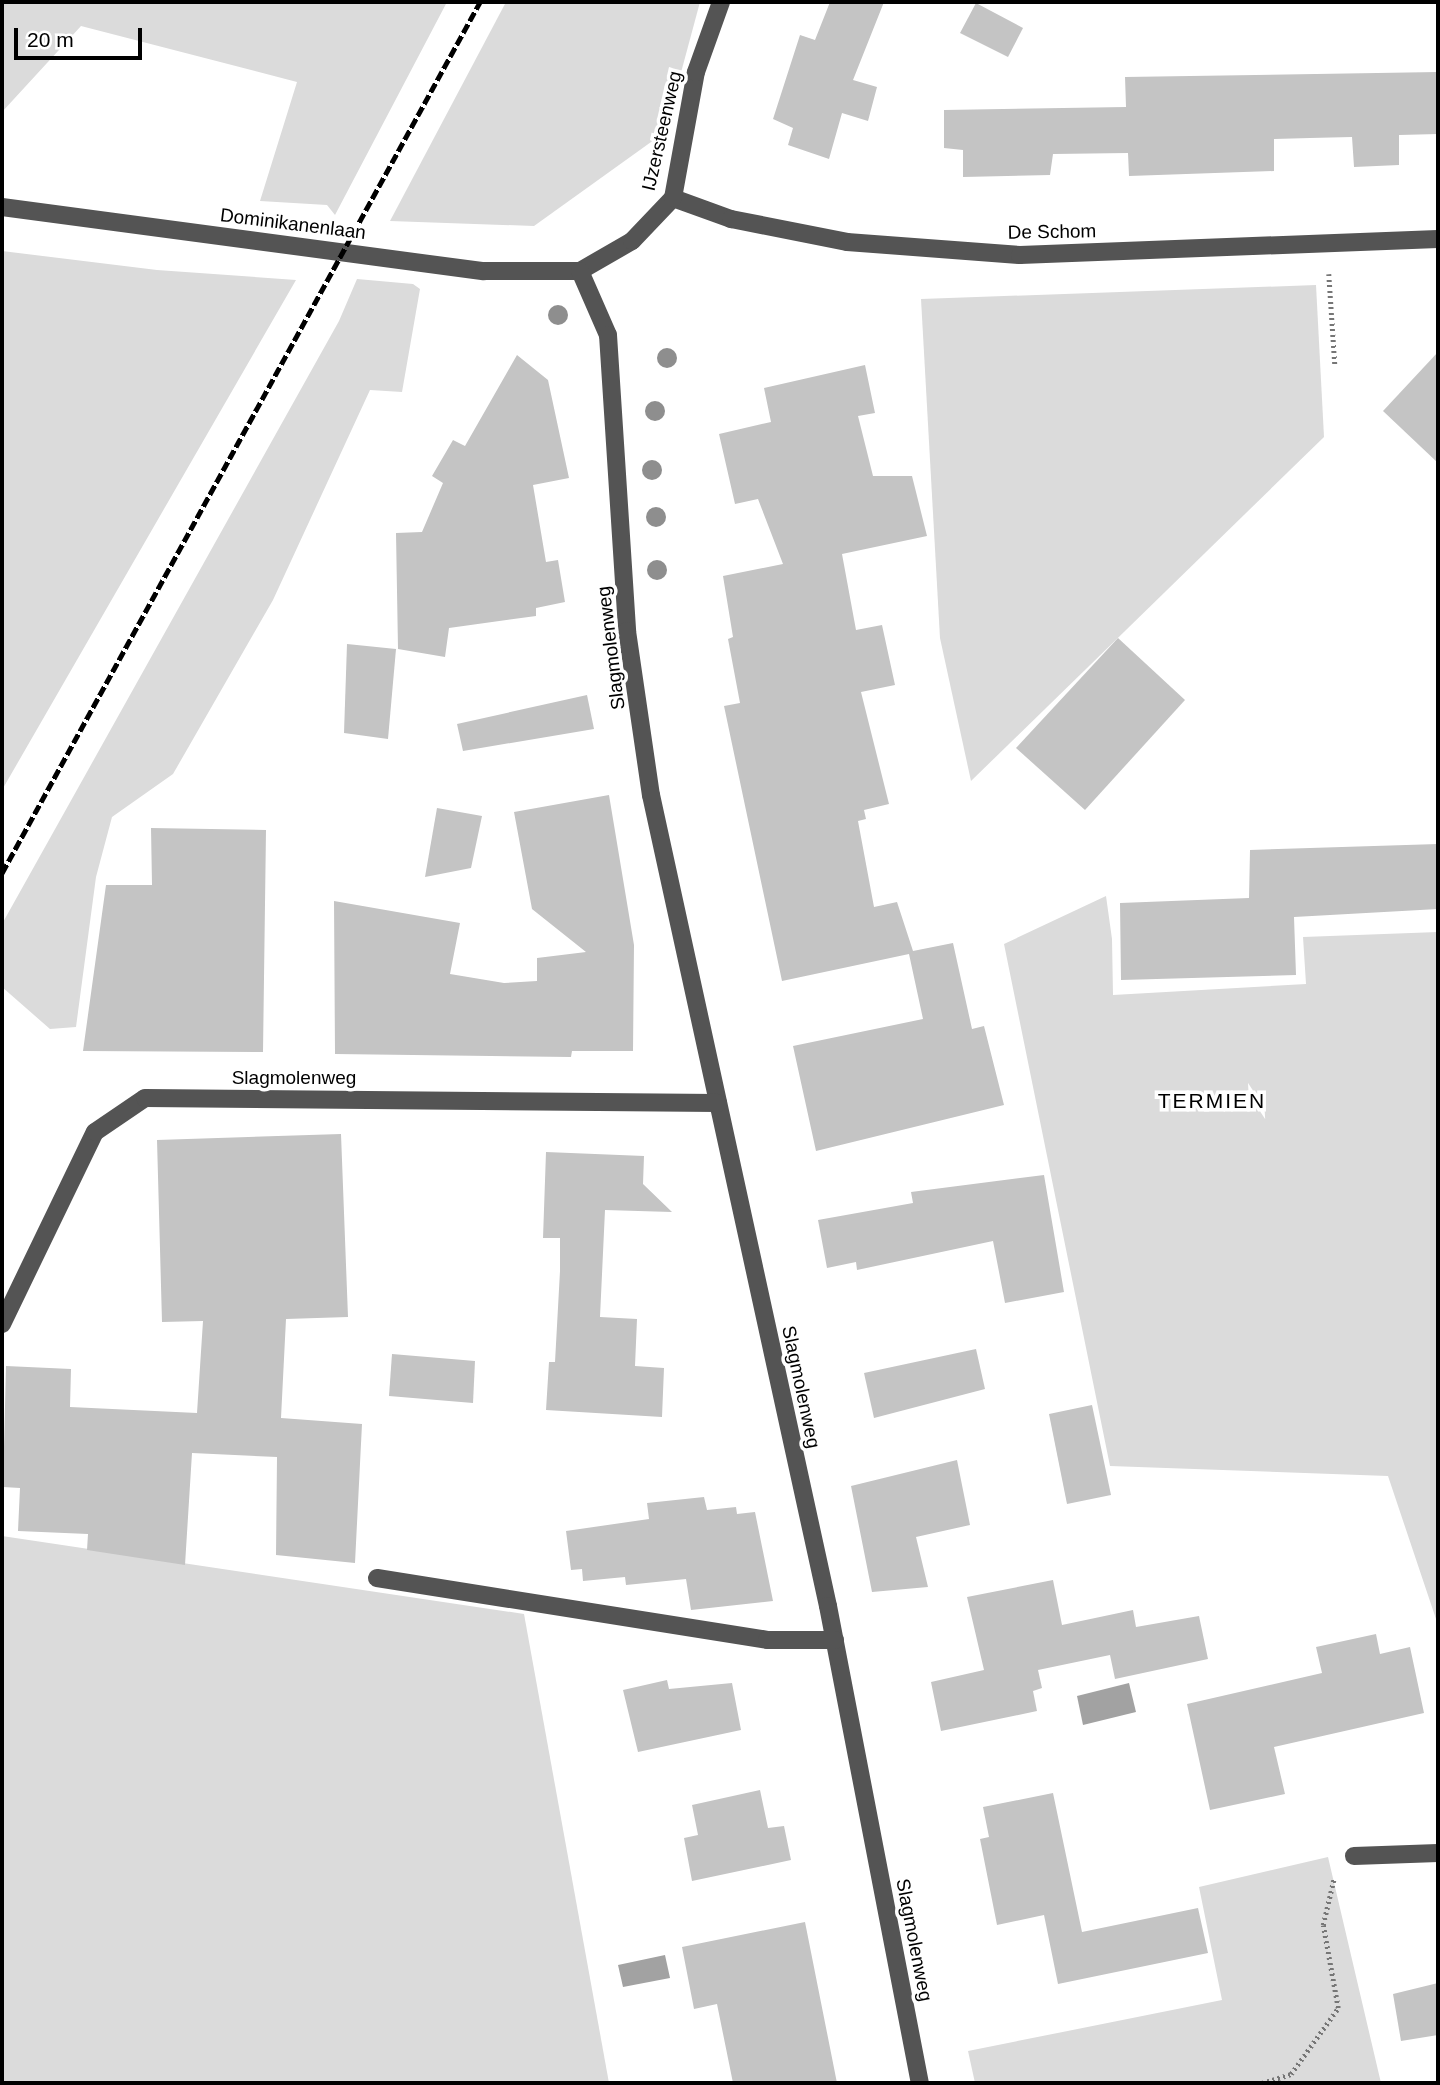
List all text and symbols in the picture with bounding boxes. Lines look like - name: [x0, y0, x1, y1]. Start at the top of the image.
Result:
- scale bar: [18, 14, 145, 58]
- text: 20 m: [27, 28, 74, 51]
- street label: IJzersteenweg: [637, 69, 687, 193]
- street label: Dominikanenlaan: [219, 204, 367, 244]
- street label: De Schom: [1007, 220, 1097, 244]
- street label: Slagmolenweg: [592, 585, 630, 711]
- street label: Slagmolenweg: [232, 1067, 356, 1089]
- district label: TERMIEN: [1159, 1088, 1265, 1114]
- street label: Slagmolenweg: [777, 1324, 825, 1450]
- street label: Slagmolenweg: [891, 1877, 937, 2003]

